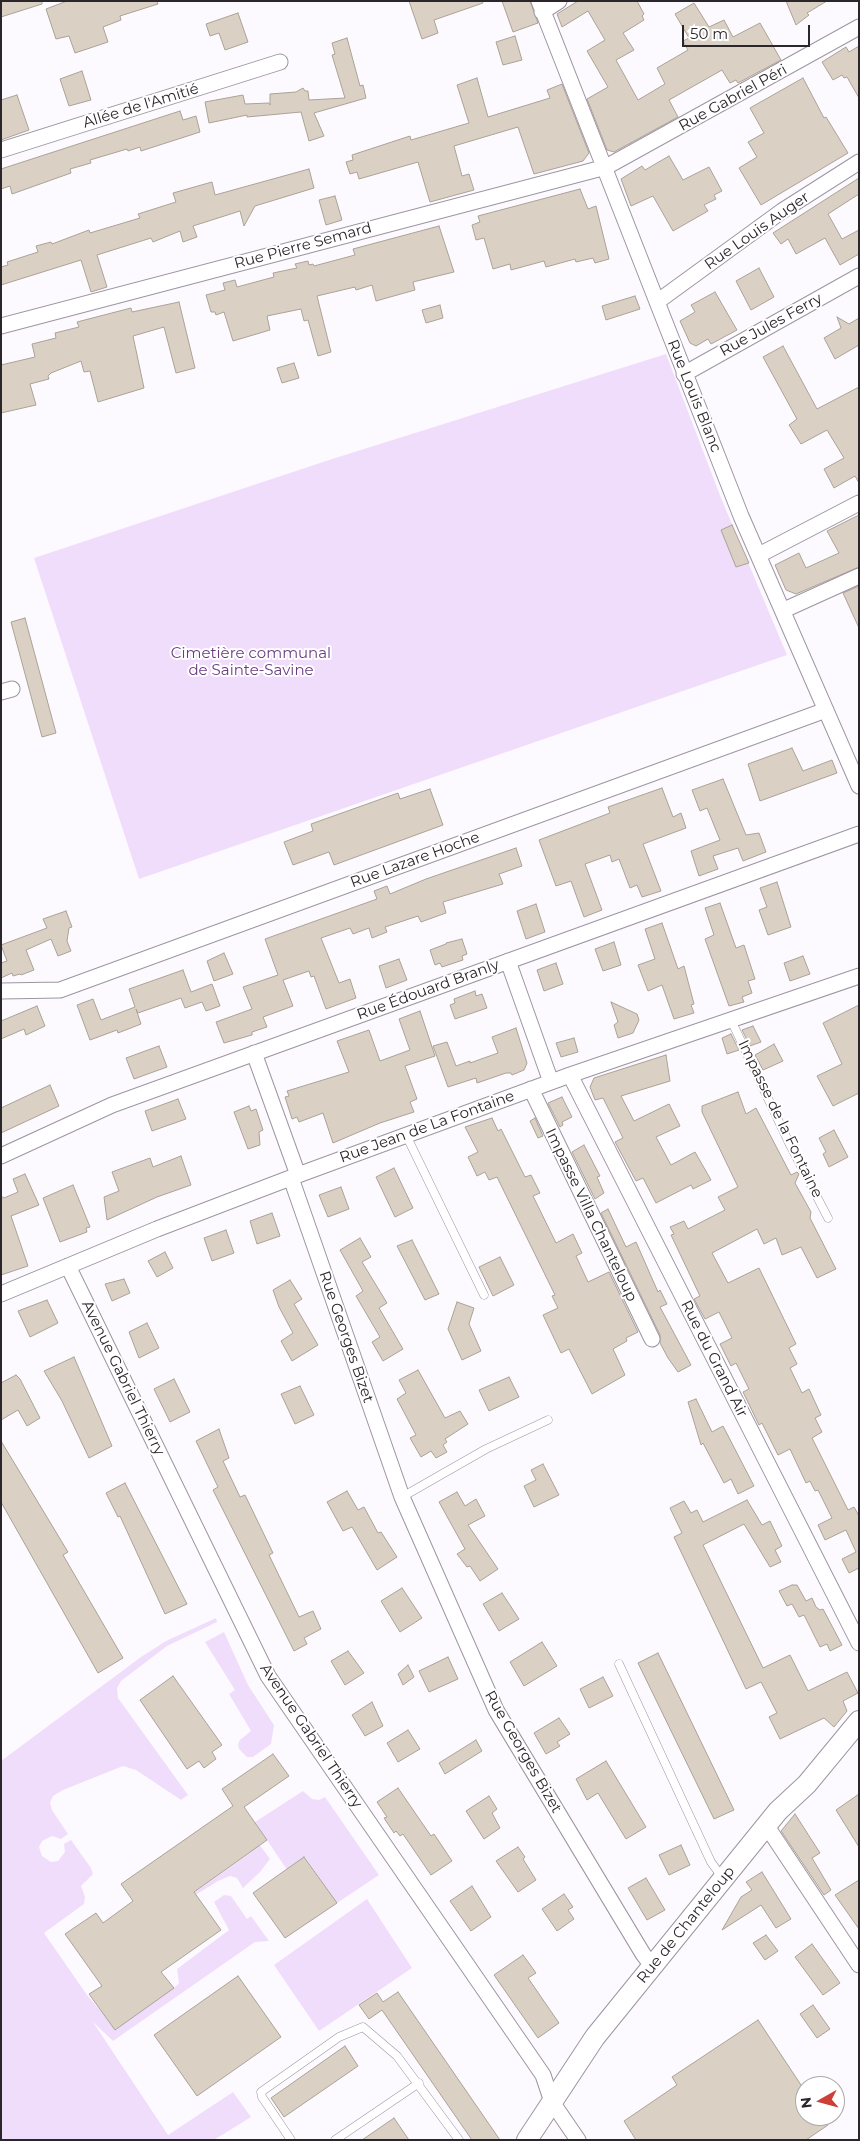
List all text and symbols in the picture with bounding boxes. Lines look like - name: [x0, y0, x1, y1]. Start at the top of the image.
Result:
- scale bar: [685, 15, 812, 47]
- text: 50 m: [690, 24, 728, 43]
- street label: Rue Gabriel Péri: [676, 61, 790, 135]
- street label: Allée de l'Amitié: [81, 80, 201, 132]
- street label: Rue Louis Auger: [701, 188, 813, 274]
- street label: Rue Pierre Semard: [232, 219, 374, 273]
- street label: Rue Jules Ferry: [717, 289, 825, 361]
- street label: Rue Louis Blanc: [663, 337, 725, 455]
- park label: Cimetière communal de Sainte-Savine: [171, 645, 331, 680]
- street label: Rue Lazare Hoche: [348, 828, 482, 892]
- street label: Rue Édouard Branly: [354, 956, 502, 1024]
- street label: Impasse de la Fontaine: [734, 1037, 826, 1201]
- street label: Rue Jean de La Fontaine: [337, 1087, 517, 1167]
- street label: Impasse Villa Chanteloup: [541, 1125, 641, 1305]
- street label: Rue Georges Bizet: [315, 1269, 377, 1405]
- street label: Rue du Grand Air: [677, 1297, 751, 1421]
- street label: Avenue Gabriel Thierry: [78, 1298, 168, 1458]
- street label: Avenue Gabriel Thierry: [256, 1661, 366, 1811]
- street label: Rue Georges Bizet: [481, 1688, 565, 1816]
- street label: Rue de Chanteloup: [633, 1863, 739, 1987]
- north arrow: [795, 2076, 845, 2126]
- text: N: [796, 2096, 816, 2109]

